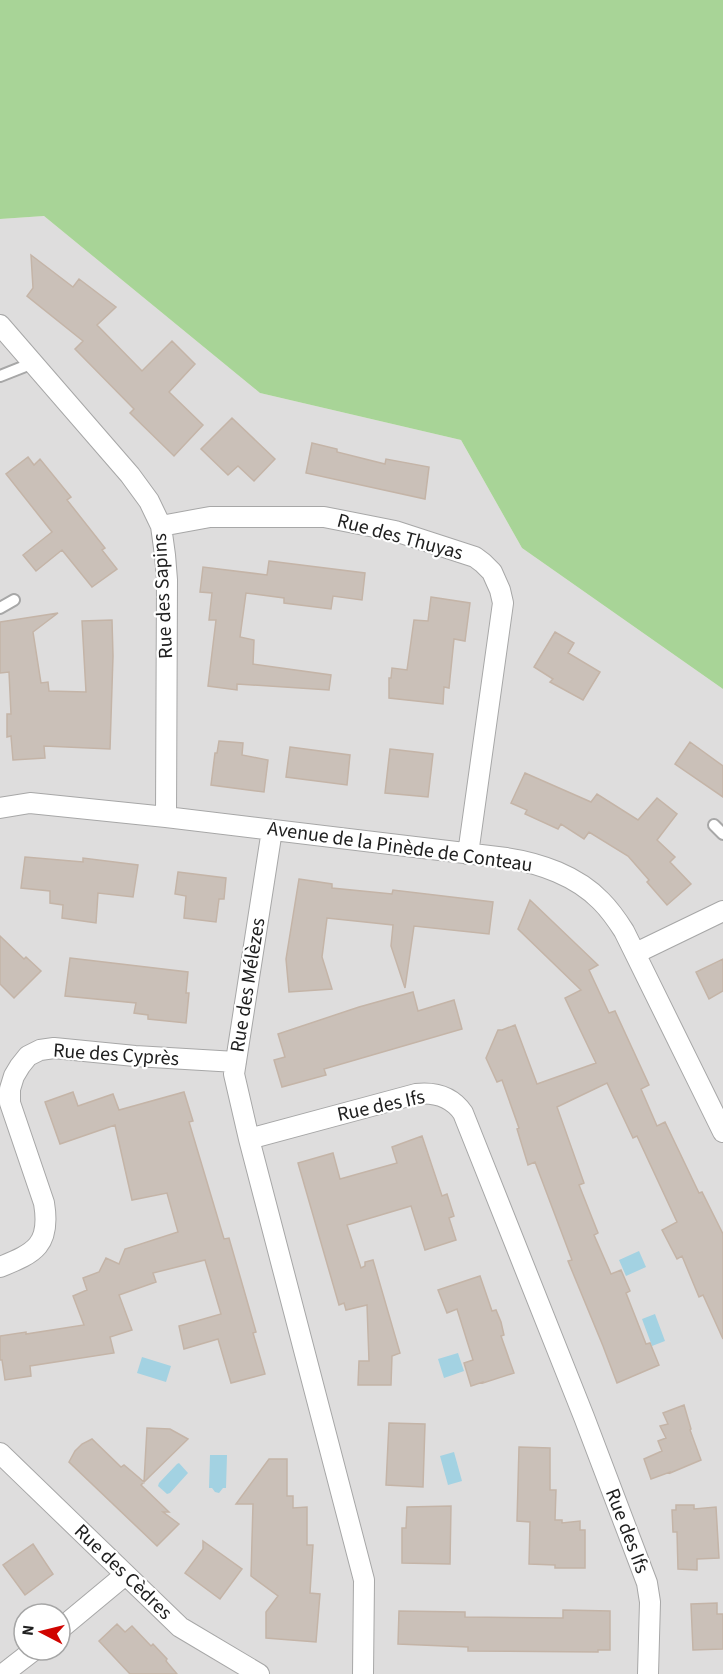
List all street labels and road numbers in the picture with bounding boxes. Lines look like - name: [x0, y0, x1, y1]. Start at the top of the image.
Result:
- street label: Rue des Thuyas: [334, 507, 466, 567]
- street label: Rue des Sapins: [146, 533, 180, 659]
- street label: Avenue de la Pinède de Conteau: [266, 815, 534, 879]
- street label: Rue des Mélèzes: [224, 916, 272, 1054]
- street label: Rue des Cyprès: [52, 1037, 180, 1073]
- street label: Rue des Ifs: [335, 1083, 427, 1129]
- street label: Rue des Ifs: [598, 1484, 656, 1578]
- street label: Rue des Cèdres: [68, 1518, 178, 1626]

